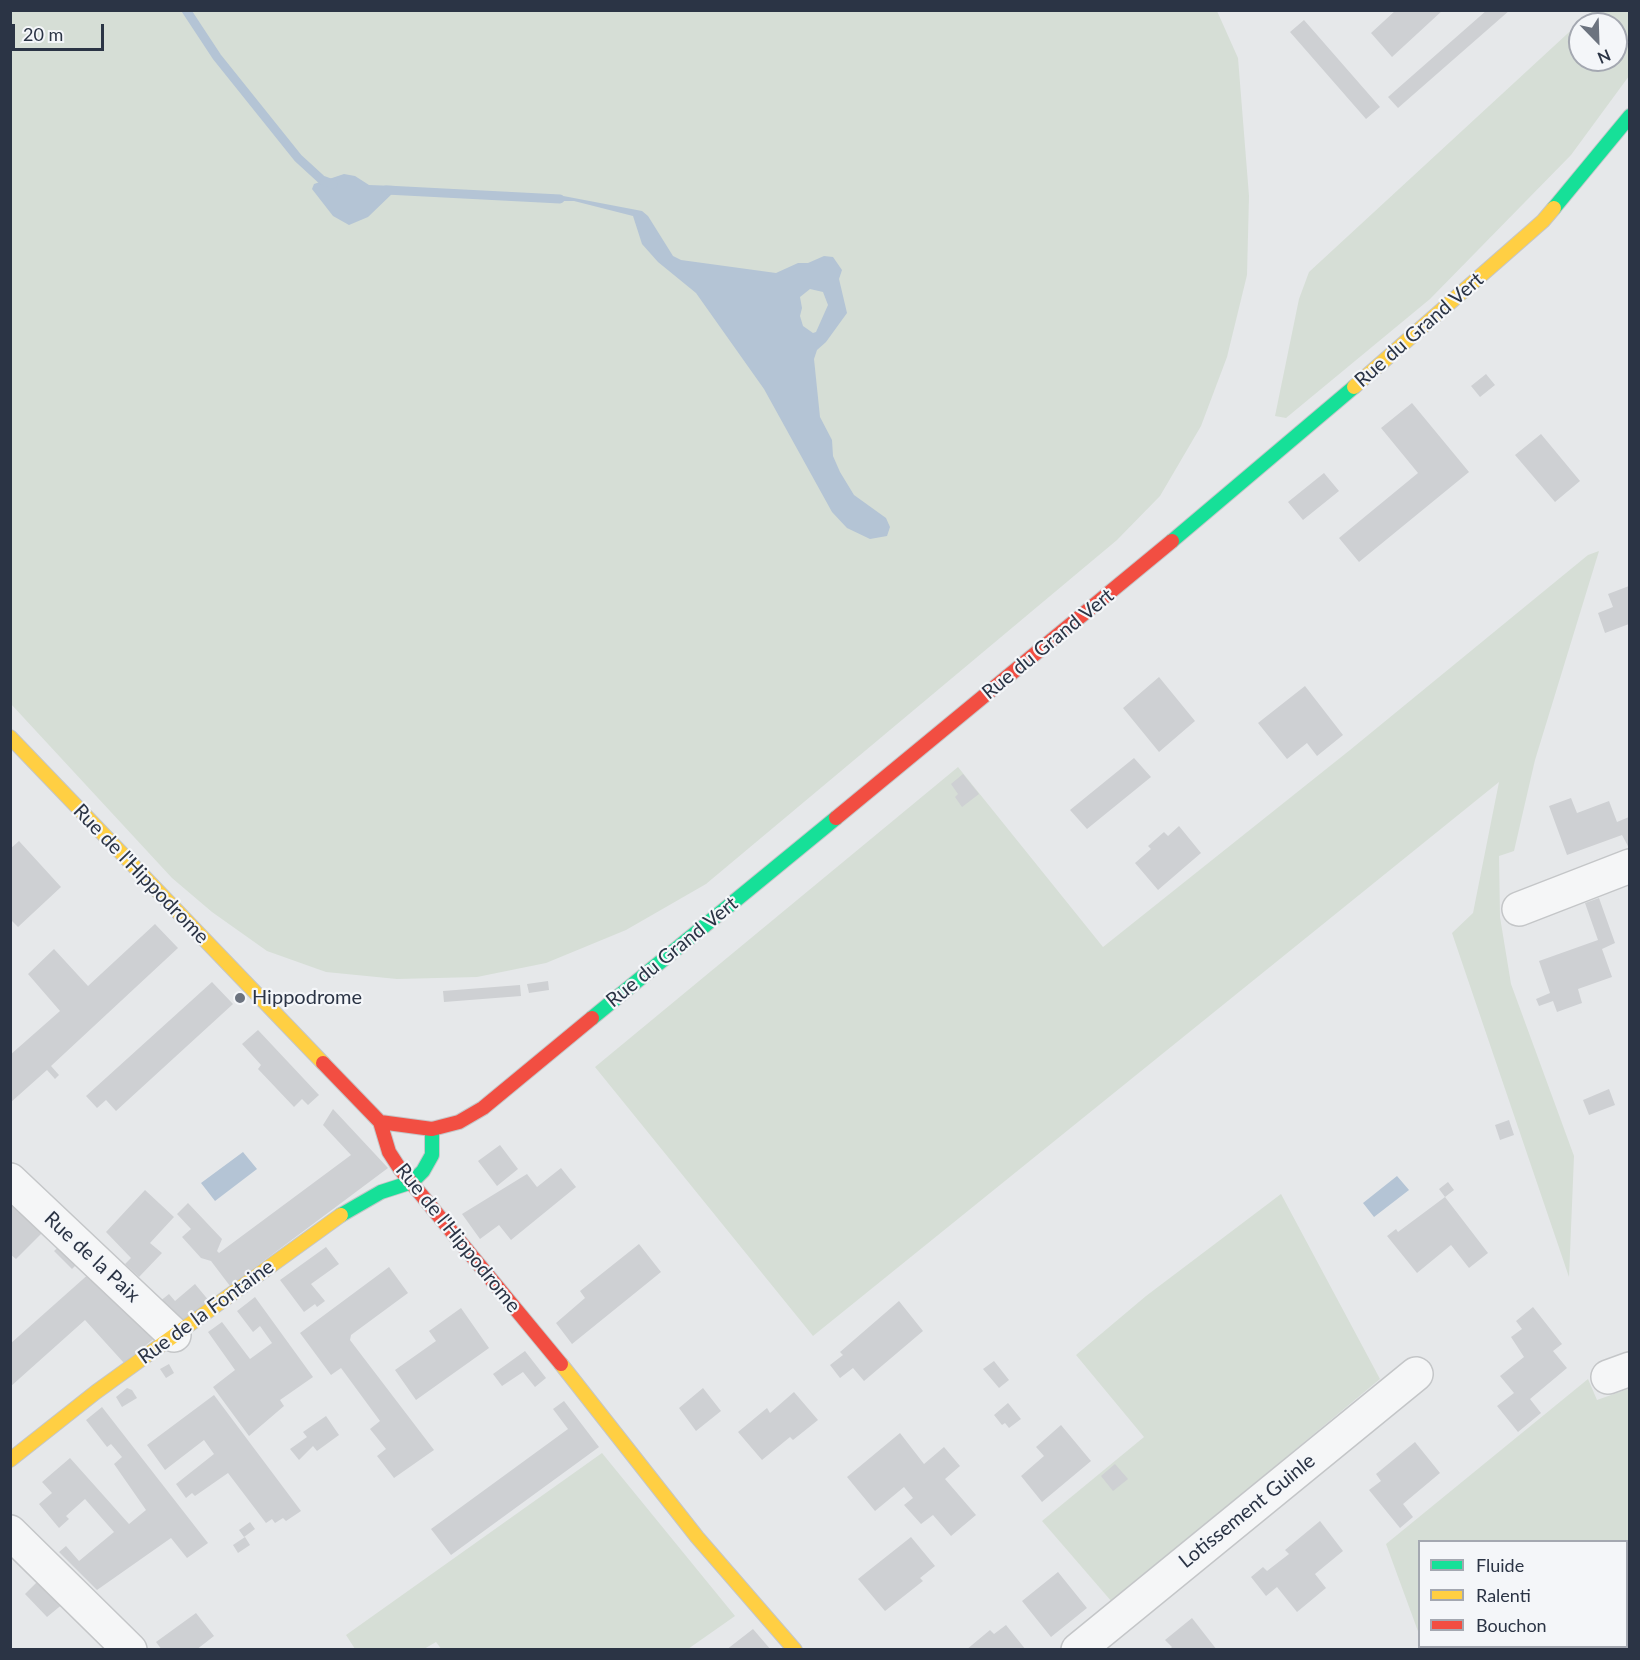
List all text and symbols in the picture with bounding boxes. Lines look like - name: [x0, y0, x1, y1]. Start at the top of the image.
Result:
- scale bar: [15, 12, 106, 50]
- north arrow: [1568, 12, 1628, 72]
- text: 20 m: [23, 23, 63, 45]
- text: N: [1595, 46, 1614, 68]
- street label: Rue du Grand Vert: [1350, 268, 1488, 392]
- street label: Rue du Grand Vert: [977, 584, 1119, 704]
- street label: Rue de l'Hippodrome: [68, 799, 214, 949]
- street label: Rue du Grand Vert: [601, 892, 743, 1012]
- place label: Hippodrome: [252, 986, 362, 1010]
- marker: Hippodrome: [233, 991, 247, 1005]
- street label: Rue de l'Hippodrome: [391, 1159, 525, 1317]
- street label: Rue de la Paix: [39, 1207, 145, 1307]
- street label: Rue de la Fontaine: [133, 1255, 279, 1369]
- street label: Lotissement Guinle: [1174, 1449, 1320, 1573]
- legend: [1418, 1540, 1628, 1648]
- text: Fluide: [1476, 1554, 1524, 1576]
- text: Ralenti: [1476, 1584, 1531, 1606]
- text: Bouchon: [1476, 1614, 1547, 1636]

